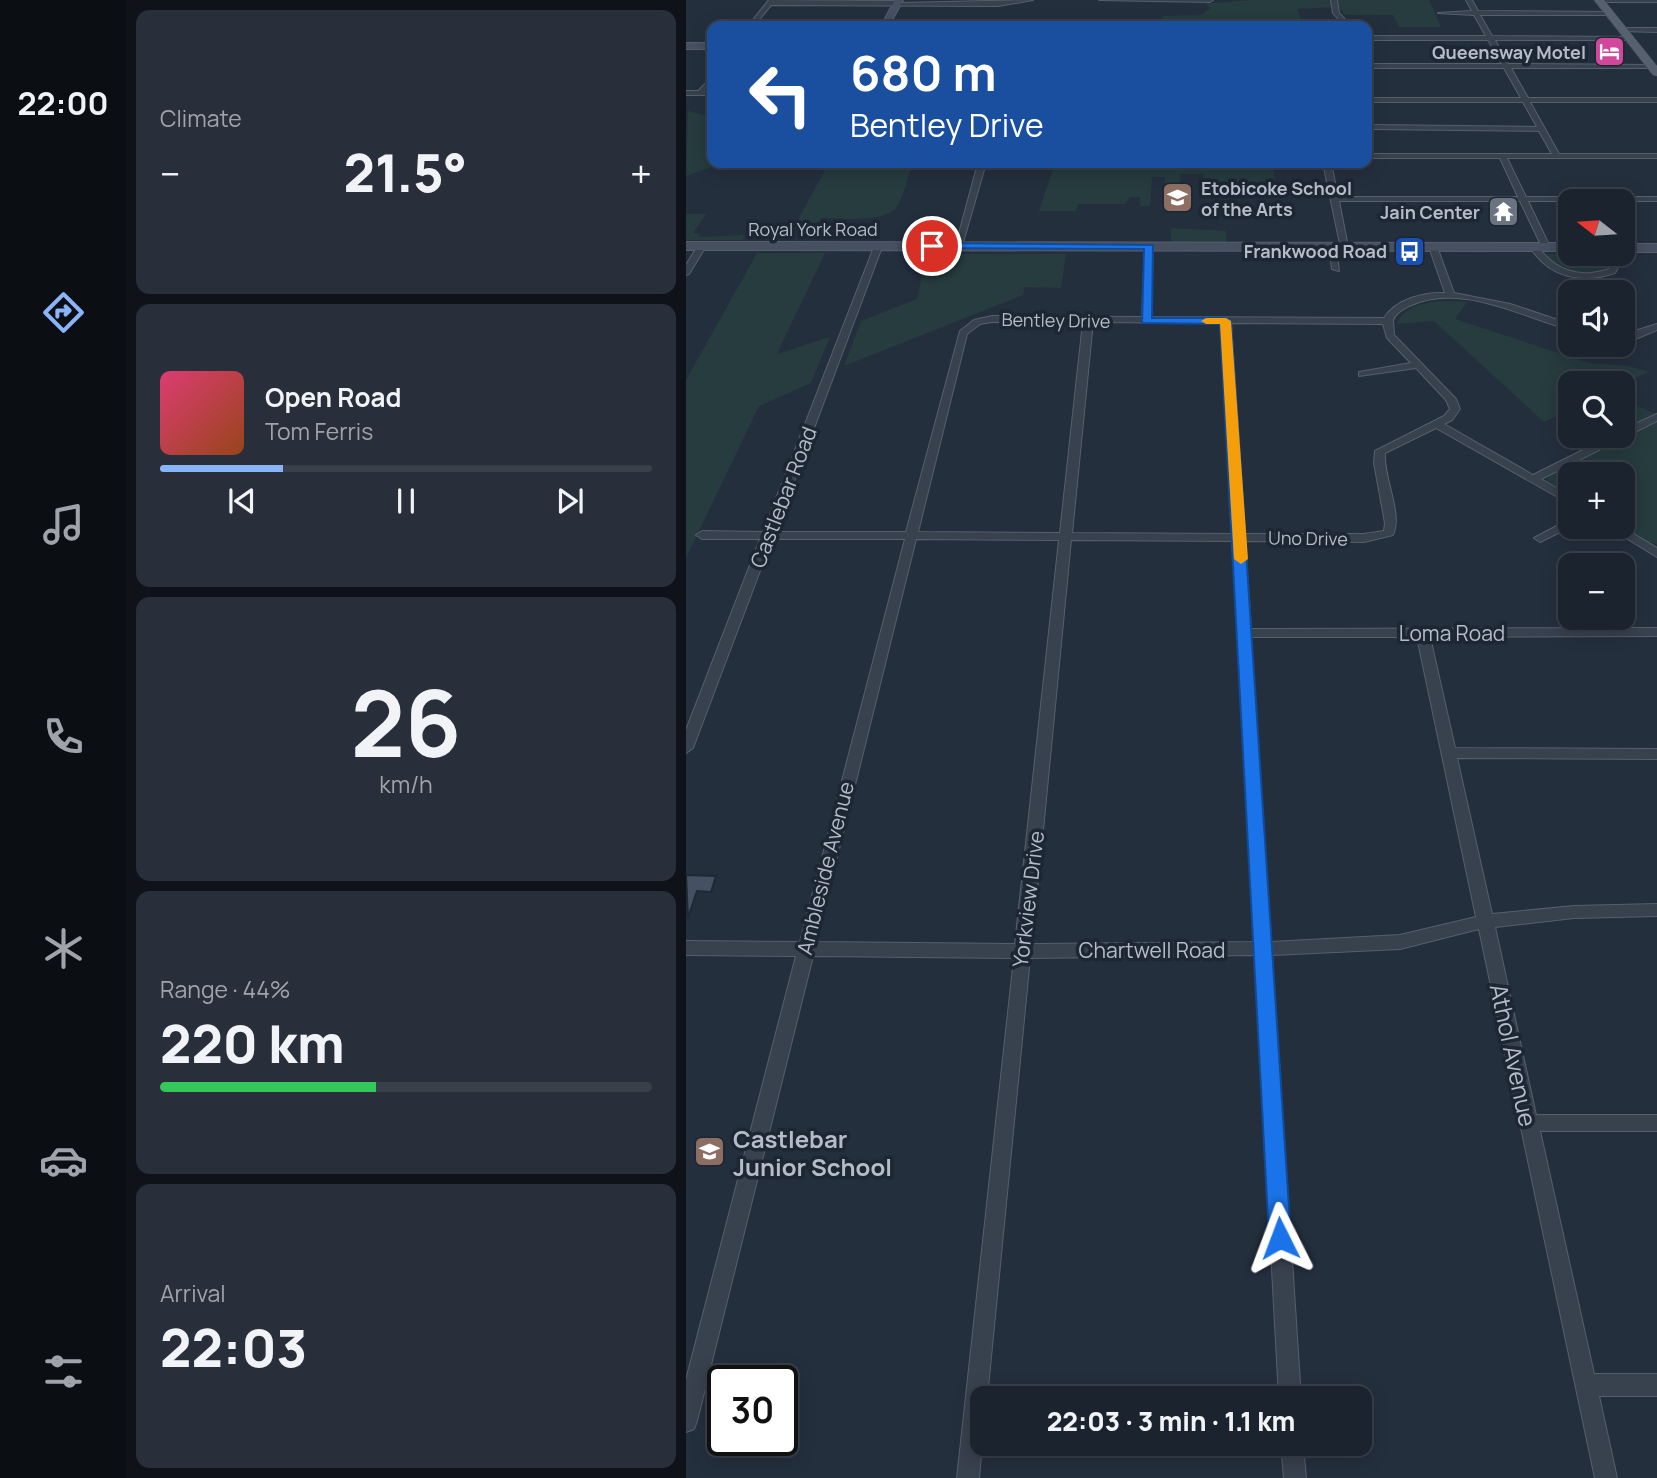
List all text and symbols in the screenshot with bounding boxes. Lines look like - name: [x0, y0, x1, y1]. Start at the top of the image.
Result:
- hotel icon: Queensway Motel: [1592, 35, 1626, 69]
- text: 680 m: [850, 39, 997, 106]
- place label: Queensway Motel: [1432, 40, 1586, 64]
- icon: left: [735, 49, 826, 140]
- text: 22:00: [17, 81, 109, 125]
- text: Climate: [160, 102, 242, 134]
- text: Bentley Drive: [850, 103, 1044, 147]
- text: 21.5°: [344, 137, 467, 208]
- text: −: [160, 147, 181, 199]
- text: +: [630, 147, 652, 199]
- place label: Etobicoke School of the Arts: [1201, 176, 1352, 221]
- school or university icon: Etobicoke School of the Arts: [1161, 181, 1195, 215]
- north arrow: [1558, 189, 1634, 266]
- map controls: [1558, 189, 1635, 630]
- temple icon: Jain Center: [1486, 195, 1520, 229]
- place label: Jain Center: [1380, 200, 1480, 224]
- pin: [902, 216, 962, 276]
- street label: Royal York Road: [748, 217, 878, 241]
- icon: arrive: [913, 227, 951, 265]
- bus stop icon: Frankwood Road: [1393, 234, 1427, 268]
- place label: Frankwood Road: [1244, 239, 1387, 263]
- button: sound: [1558, 280, 1635, 357]
- icon: directions: [39, 288, 88, 337]
- street label: Bentley Drive: [1001, 307, 1111, 333]
- button: search: [1558, 371, 1635, 448]
- text: Open Road: [265, 379, 401, 415]
- text: Tom Ferris: [265, 415, 373, 447]
- street label: Castlebar Road: [743, 422, 823, 572]
- button: +: [1558, 462, 1635, 539]
- icon: previous: [223, 482, 261, 520]
- icon: pause: [387, 482, 425, 520]
- icon: next: [551, 482, 589, 520]
- icon: music: [39, 500, 88, 549]
- street label: Uno Drive: [1268, 525, 1348, 551]
- button: −: [1558, 553, 1635, 630]
- street label: Loma Road: [1399, 619, 1505, 647]
- text: 26: [351, 660, 461, 784]
- icon: phone: [39, 712, 88, 761]
- text: km/h: [379, 768, 433, 800]
- street label: Ambleside Avenue: [790, 779, 860, 957]
- street label: Yorkview Drive: [1006, 829, 1050, 969]
- icon: climate: [39, 924, 88, 973]
- street label: Chartwell Road: [1079, 936, 1225, 964]
- text: Range · 44%: [160, 973, 291, 1005]
- street label: Athol Avenue: [1483, 980, 1545, 1130]
- text: 220 km: [160, 1008, 345, 1079]
- place label: Castlebar Junior School: [733, 1122, 892, 1183]
- school or university icon: Castlebar Junior School: [693, 1135, 727, 1169]
- icon: car: [39, 1136, 88, 1185]
- position arrow: [1243, 1201, 1317, 1275]
- text: Arrival: [160, 1277, 226, 1309]
- text: 22:03: [160, 1312, 307, 1383]
- icon: filters: [39, 1347, 88, 1396]
- speed limit sign: 30: [707, 1365, 798, 1456]
- text: 22:03 · 3 min · 1.1 km: [1047, 1403, 1295, 1439]

